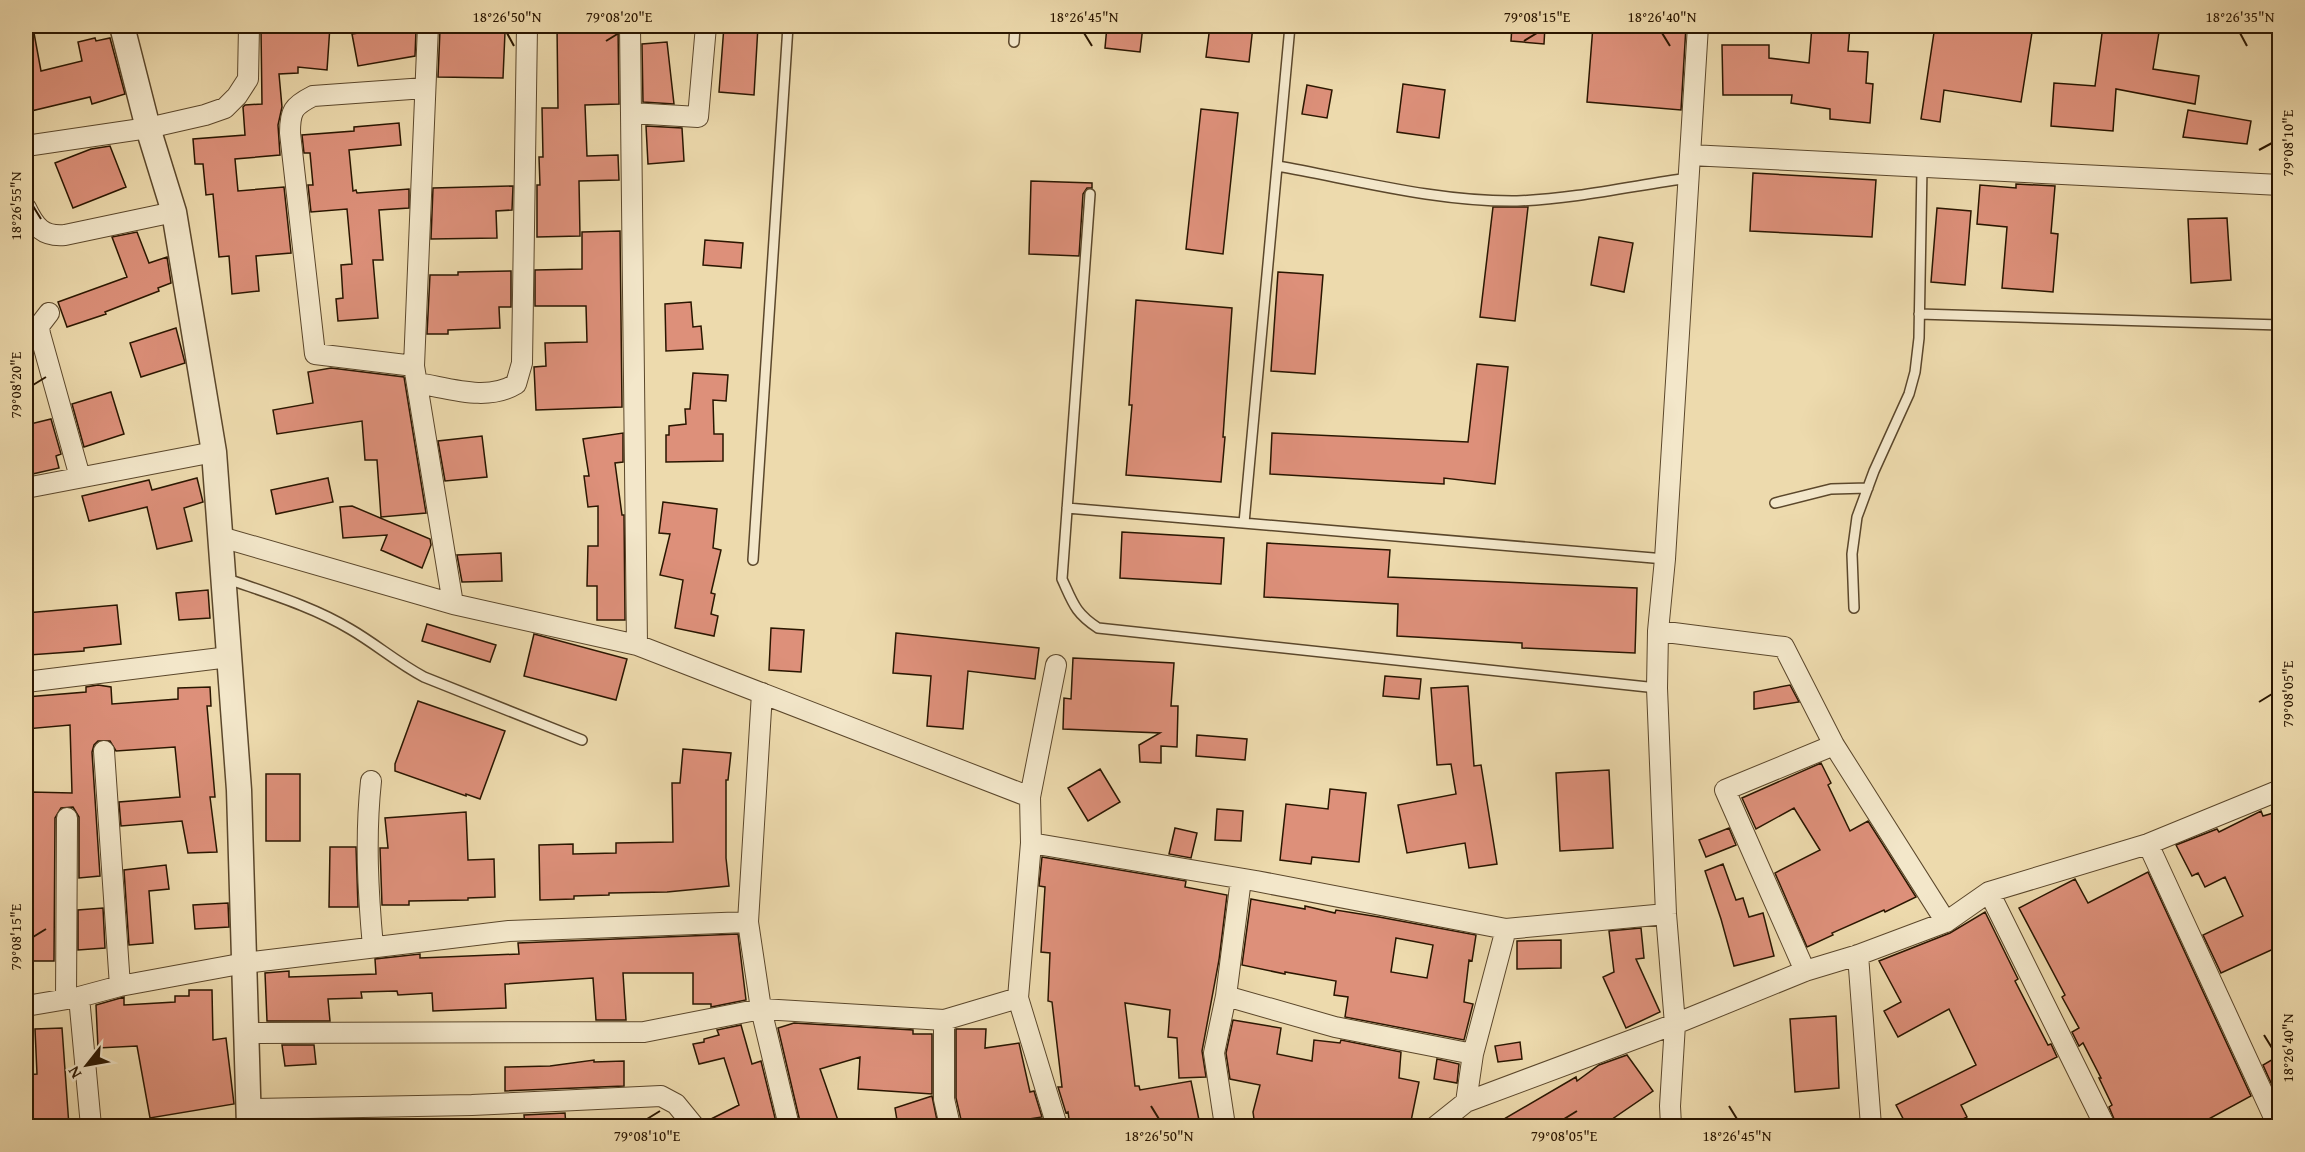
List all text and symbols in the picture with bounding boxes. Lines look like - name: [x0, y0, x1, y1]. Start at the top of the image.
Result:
- text: 18°26'50"N: [473, 6, 542, 27]
- text: 79°08'20"E: [586, 6, 653, 27]
- text: 18°26'45"N: [1050, 6, 1119, 27]
- text: 79°08'15"E: [1504, 6, 1571, 27]
- text: 18°26'40"N: [1628, 6, 1697, 27]
- text: 18°26'35"N: [2206, 6, 2275, 27]
- text: 79°08'10"E: [2277, 109, 2298, 176]
- text: 18°26'55"N: [5, 171, 26, 240]
- text: 79°08'20"E: [5, 351, 26, 418]
- text: 79°08'05"E: [2277, 660, 2298, 727]
- text: 79°08'15"E: [5, 903, 26, 970]
- text: 18°26'40"N: [2277, 1013, 2298, 1082]
- north arrow: [57, 1035, 117, 1095]
- text: N: [61, 1062, 87, 1083]
- text: 79°08'10"E: [614, 1125, 681, 1146]
- text: 18°26'50"N: [1125, 1125, 1194, 1146]
- text: 79°08'05"E: [1531, 1125, 1598, 1146]
- text: 18°26'45"N: [1703, 1125, 1772, 1146]

